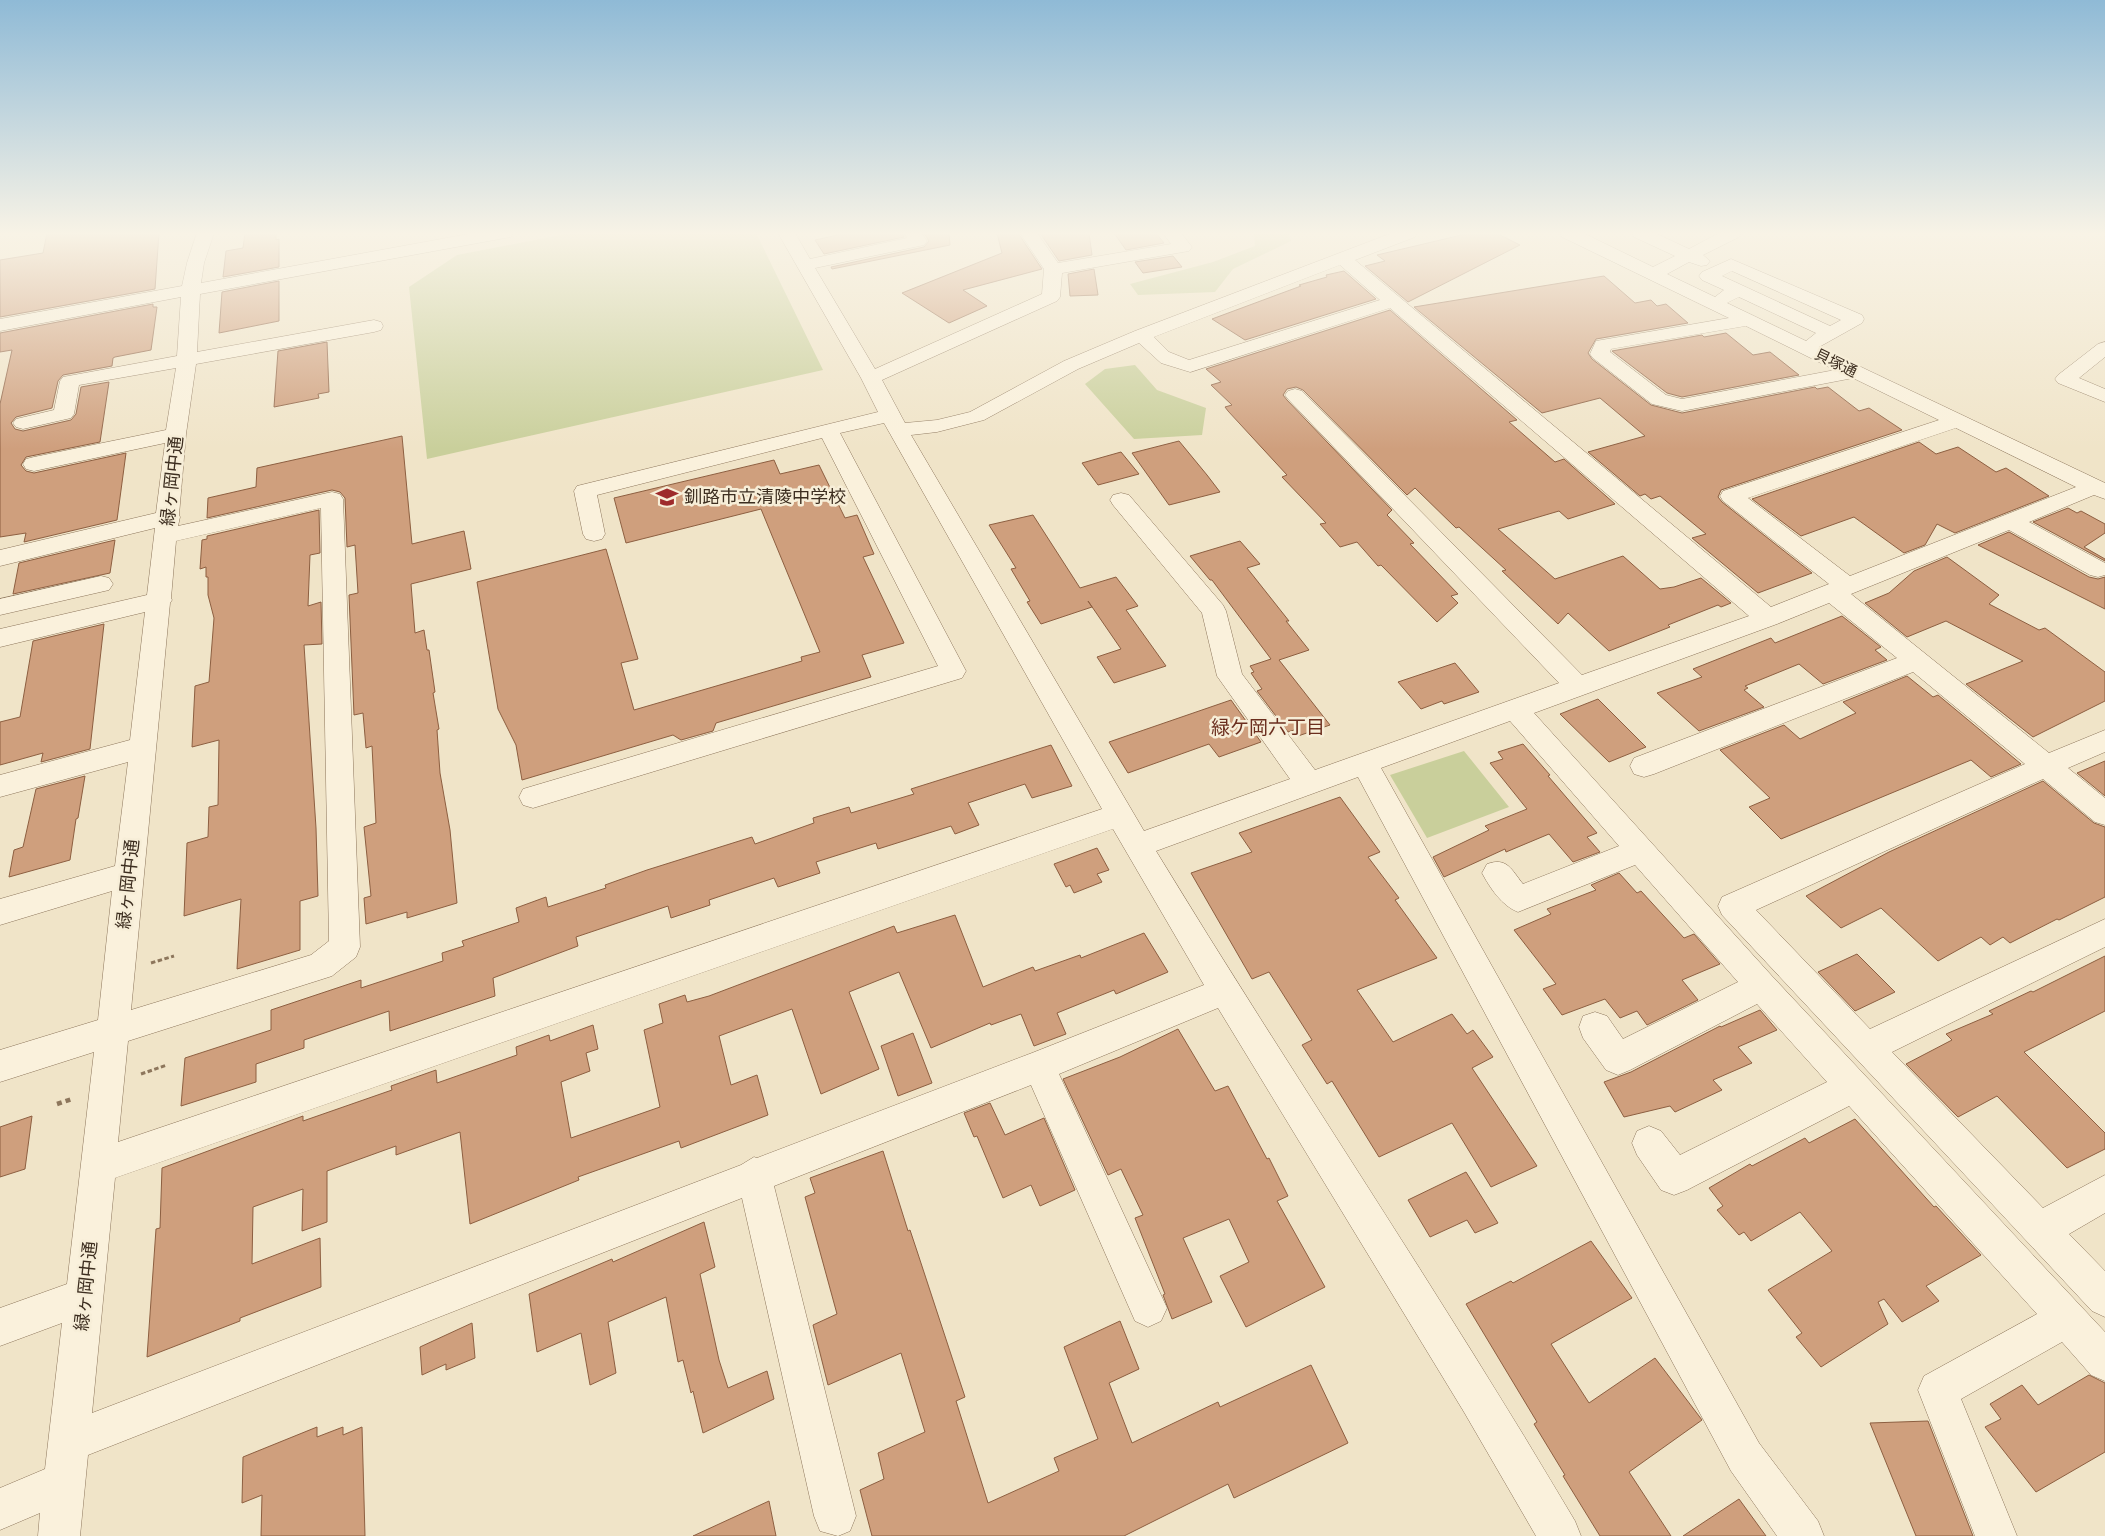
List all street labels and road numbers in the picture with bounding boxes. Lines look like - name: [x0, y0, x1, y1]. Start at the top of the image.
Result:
- street label: 貝塚通: [1812, 343, 1861, 381]
- street label: 緑ヶ岡中通: [154, 435, 188, 527]
- street label: 緑ヶ岡中通: [110, 838, 144, 930]
- street label: 緑ヶ岡中通: [68, 1240, 102, 1332]

